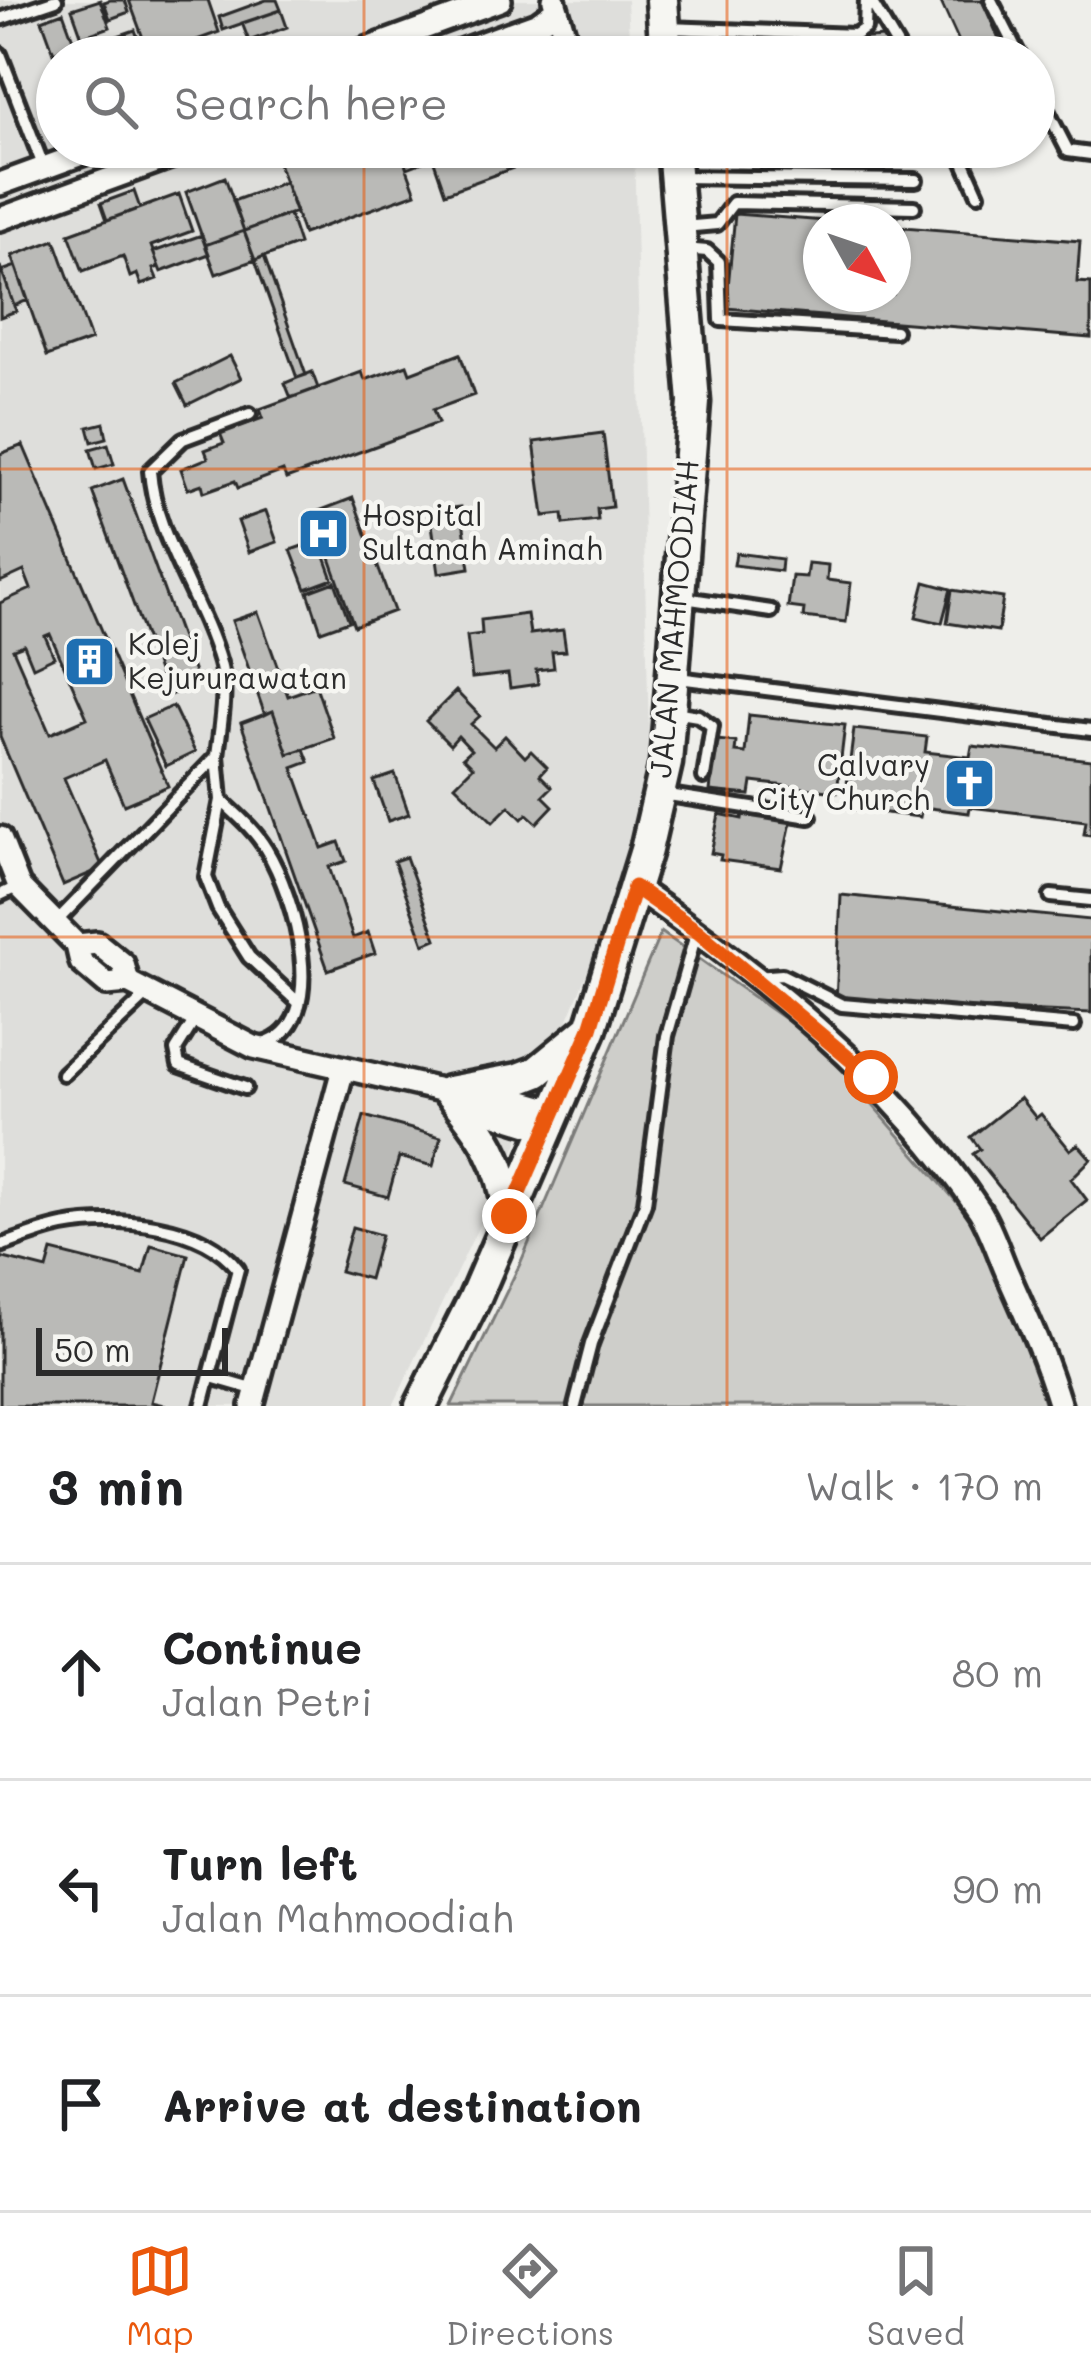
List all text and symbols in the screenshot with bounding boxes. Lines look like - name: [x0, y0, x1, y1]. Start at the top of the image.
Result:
- search box: [36, 36, 1055, 168]
- icon: search: [78, 69, 144, 135]
- text: Search here: [174, 73, 448, 131]
- north arrow: [803, 204, 911, 312]
- street label: JALAN MAHMOODIAH: [639, 458, 707, 779]
- place label: Hospital Sultanah Aminah: [362, 494, 603, 568]
- hospital icon: Hospital Sultanah Aminah: [295, 505, 351, 561]
- place label: Kolej Kejururawatan: [128, 623, 347, 697]
- building icon: Kolej Kejururawatan: [61, 634, 117, 690]
- place label: Calvary City Church: [757, 744, 930, 818]
- church icon: Calvary City Church: [941, 755, 997, 811]
- route start: [844, 1050, 898, 1104]
- route end: [482, 1189, 536, 1243]
- scale bar: [36, 1322, 228, 1375]
- text: 50 m: [54, 1327, 130, 1370]
- text: 3 min: [48, 1451, 184, 1518]
- text: Walk · 170 m: [805, 1459, 1043, 1510]
- text: Continue: [162, 1617, 362, 1675]
- icon: ahead: [48, 1639, 114, 1705]
- text: 80 m: [952, 1646, 1043, 1697]
- text: Jalan Petri: [162, 1675, 373, 1726]
- text: Turn left: [162, 1833, 358, 1891]
- icon: left: [48, 1855, 114, 1921]
- text: 90 m: [952, 1862, 1043, 1913]
- text: Jalan Mahmoodiah: [162, 1891, 514, 1942]
- icon: arrive: [48, 2071, 114, 2137]
- text: Arrive at destination: [162, 2075, 642, 2133]
- tab: Map: [126, 2238, 194, 2353]
- tab: Directions: [446, 2238, 614, 2353]
- tab: Saved: [867, 2238, 965, 2353]

